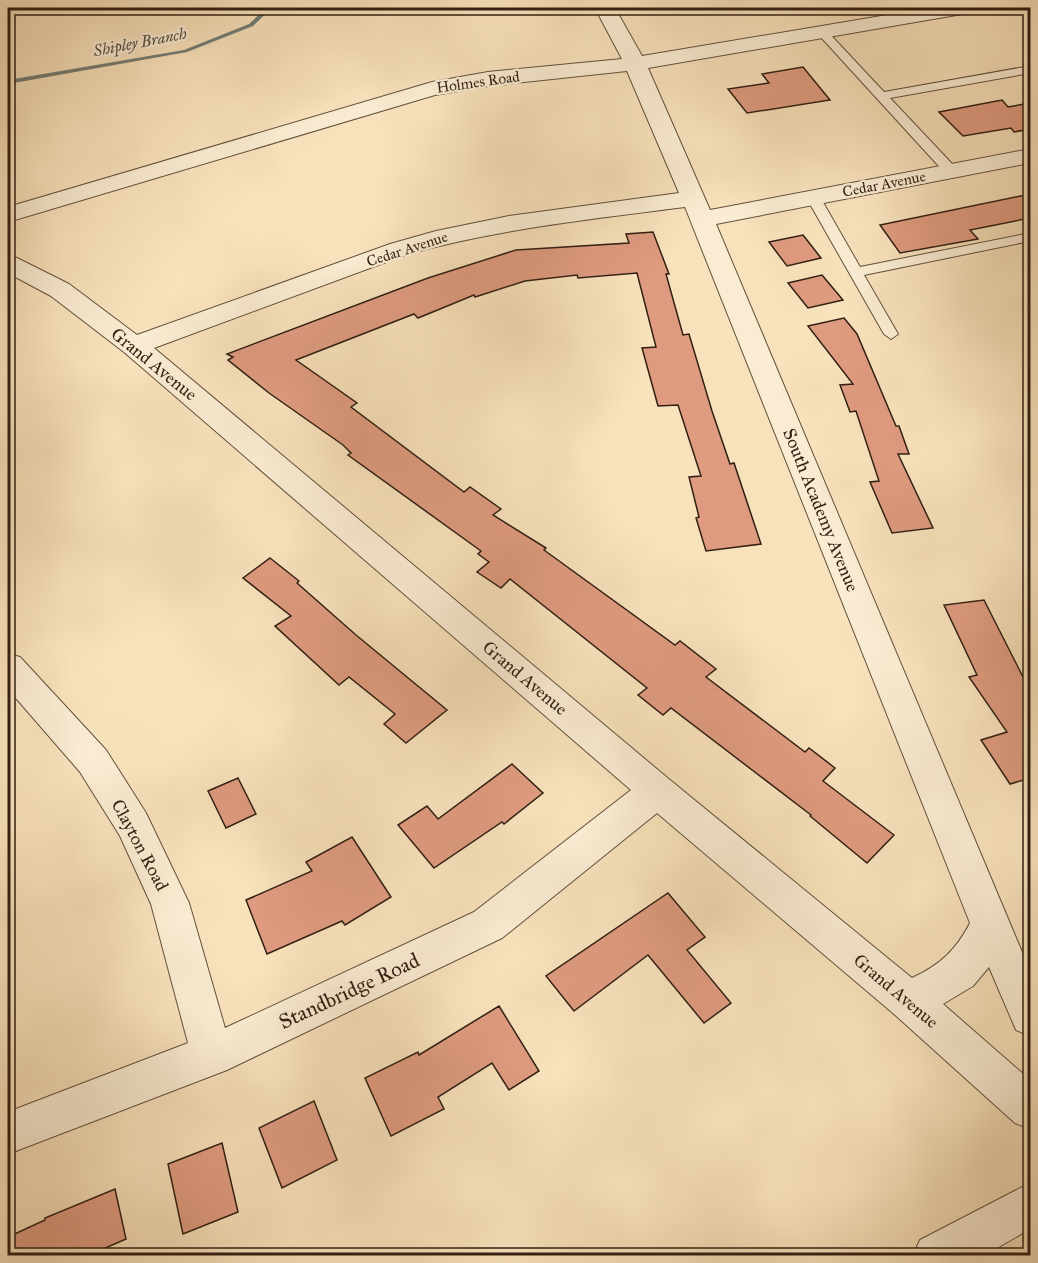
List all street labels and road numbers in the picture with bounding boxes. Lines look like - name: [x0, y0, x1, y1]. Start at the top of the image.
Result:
- street label: Holmes Road: [435, 67, 521, 97]
- street label: Cedar Avenue: [841, 167, 927, 201]
- street label: Cedar Avenue: [364, 227, 450, 271]
- street label: Grand Avenue: [107, 323, 201, 405]
- street label: South Academy Avenue: [778, 425, 864, 595]
- street label: Grand Avenue: [478, 636, 572, 720]
- street label: Clayton Road: [107, 795, 173, 895]
- street label: Standbridge Road: [274, 947, 424, 1035]
- street label: Grand Avenue: [849, 949, 943, 1033]

